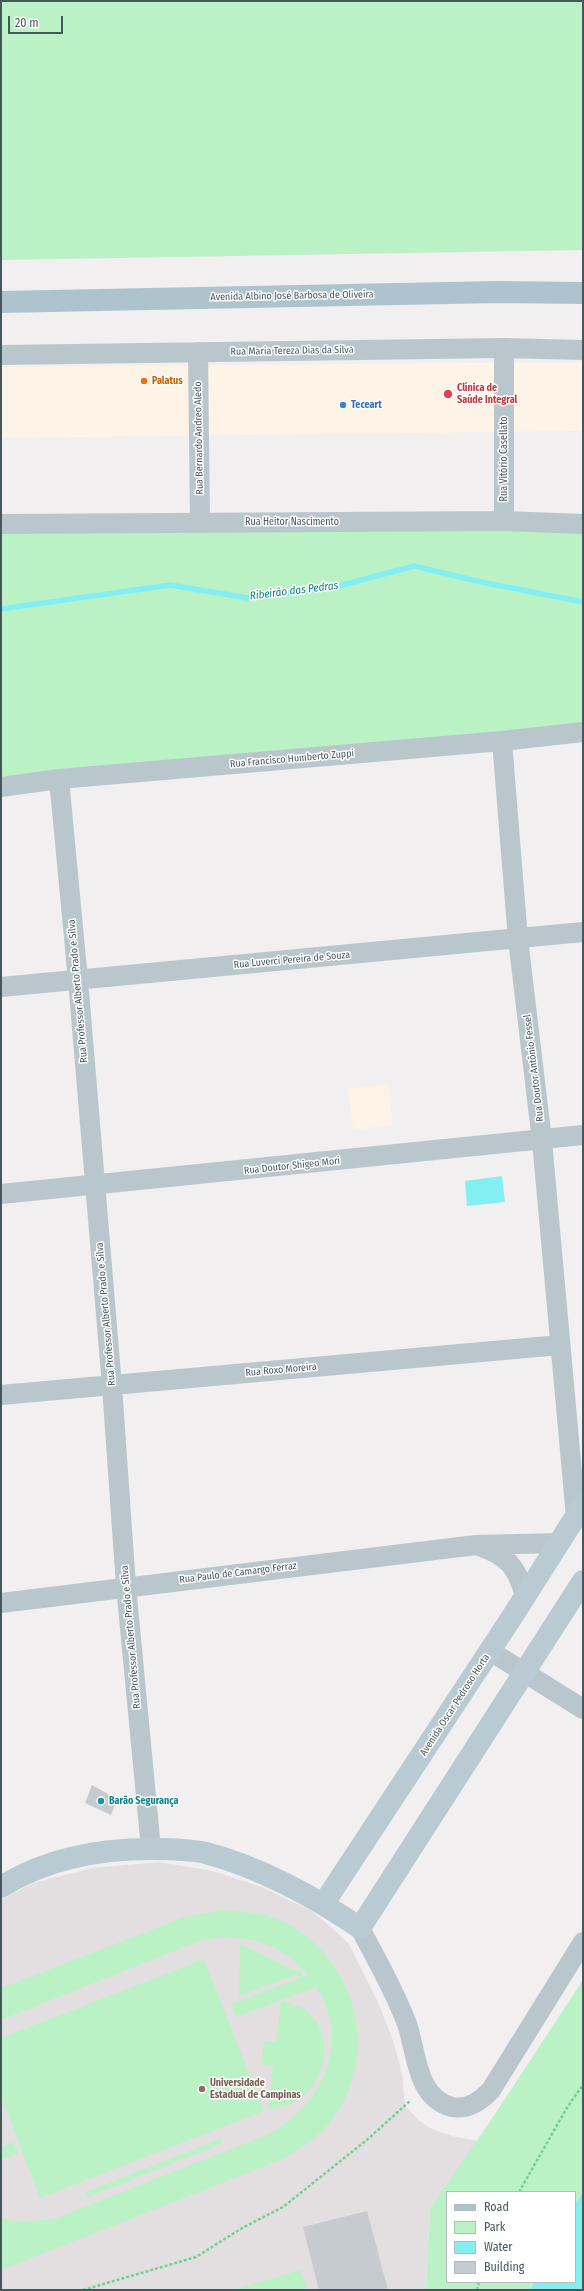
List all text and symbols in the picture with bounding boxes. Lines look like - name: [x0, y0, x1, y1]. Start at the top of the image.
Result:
- scale bar: [10, 8, 65, 34]
- text: 20 m: [15, 16, 39, 30]
- street label: Avenida Albino José Barbosa de Oliveira: [210, 289, 374, 303]
- street label: Rua Maria Tereza Dias da Silva: [230, 344, 354, 358]
- place label: Palatus: [152, 375, 183, 387]
- marker: Palatus: [139, 376, 149, 386]
- street label: Rua Bernardo Andreo Aledo: [192, 381, 206, 495]
- place label: Clínica de Saúde Integral: [457, 382, 517, 406]
- marker: Clínica de Saúde Integral: [442, 388, 454, 400]
- place label: Teceart: [351, 399, 382, 411]
- marker: Teceart: [338, 400, 348, 410]
- street label: Rua Vitório Casellato: [498, 416, 510, 502]
- street label: Rua Heitor Nascimento: [245, 516, 339, 528]
- water label: Ribeirão das Pedras: [249, 579, 339, 603]
- street label: Rua Francisco Humberto Zuppi: [229, 748, 355, 770]
- street label: Rua Professor Alberto Prado e Silva: [66, 919, 90, 1063]
- street label: Rua Luverci Pereira de Souza: [233, 949, 351, 971]
- street label: Rua Doutor Antônio Fessel: [521, 1014, 547, 1122]
- street label: Rua Doutor Shigeo Mori: [243, 1155, 341, 1177]
- street label: Rua Professor Alberto Prado e Silva: [94, 1242, 118, 1386]
- street label: Rua Roxo Moreira: [245, 1361, 317, 1379]
- street label: Rua Paulo de Camargo Ferraz: [179, 1560, 297, 1586]
- street label: Rua Professor Alberto Prado e Silva: [119, 1565, 143, 1709]
- street label: Avenida Oscar Pedroso Horta: [418, 1652, 492, 1758]
- place label: Barão Segurança: [109, 1795, 178, 1807]
- marker: Barão Segurança: [96, 1796, 106, 1806]
- place label: Universidade Estadual de Campinas: [210, 2077, 301, 2100]
- marker: Universidade Estadual de Campinas: [197, 2084, 207, 2094]
- legend: [446, 2191, 576, 2283]
- text: Road: [484, 2200, 509, 2214]
- text: Park: [484, 2220, 505, 2234]
- text: Water: [484, 2240, 512, 2254]
- text: Building: [484, 2260, 524, 2274]

